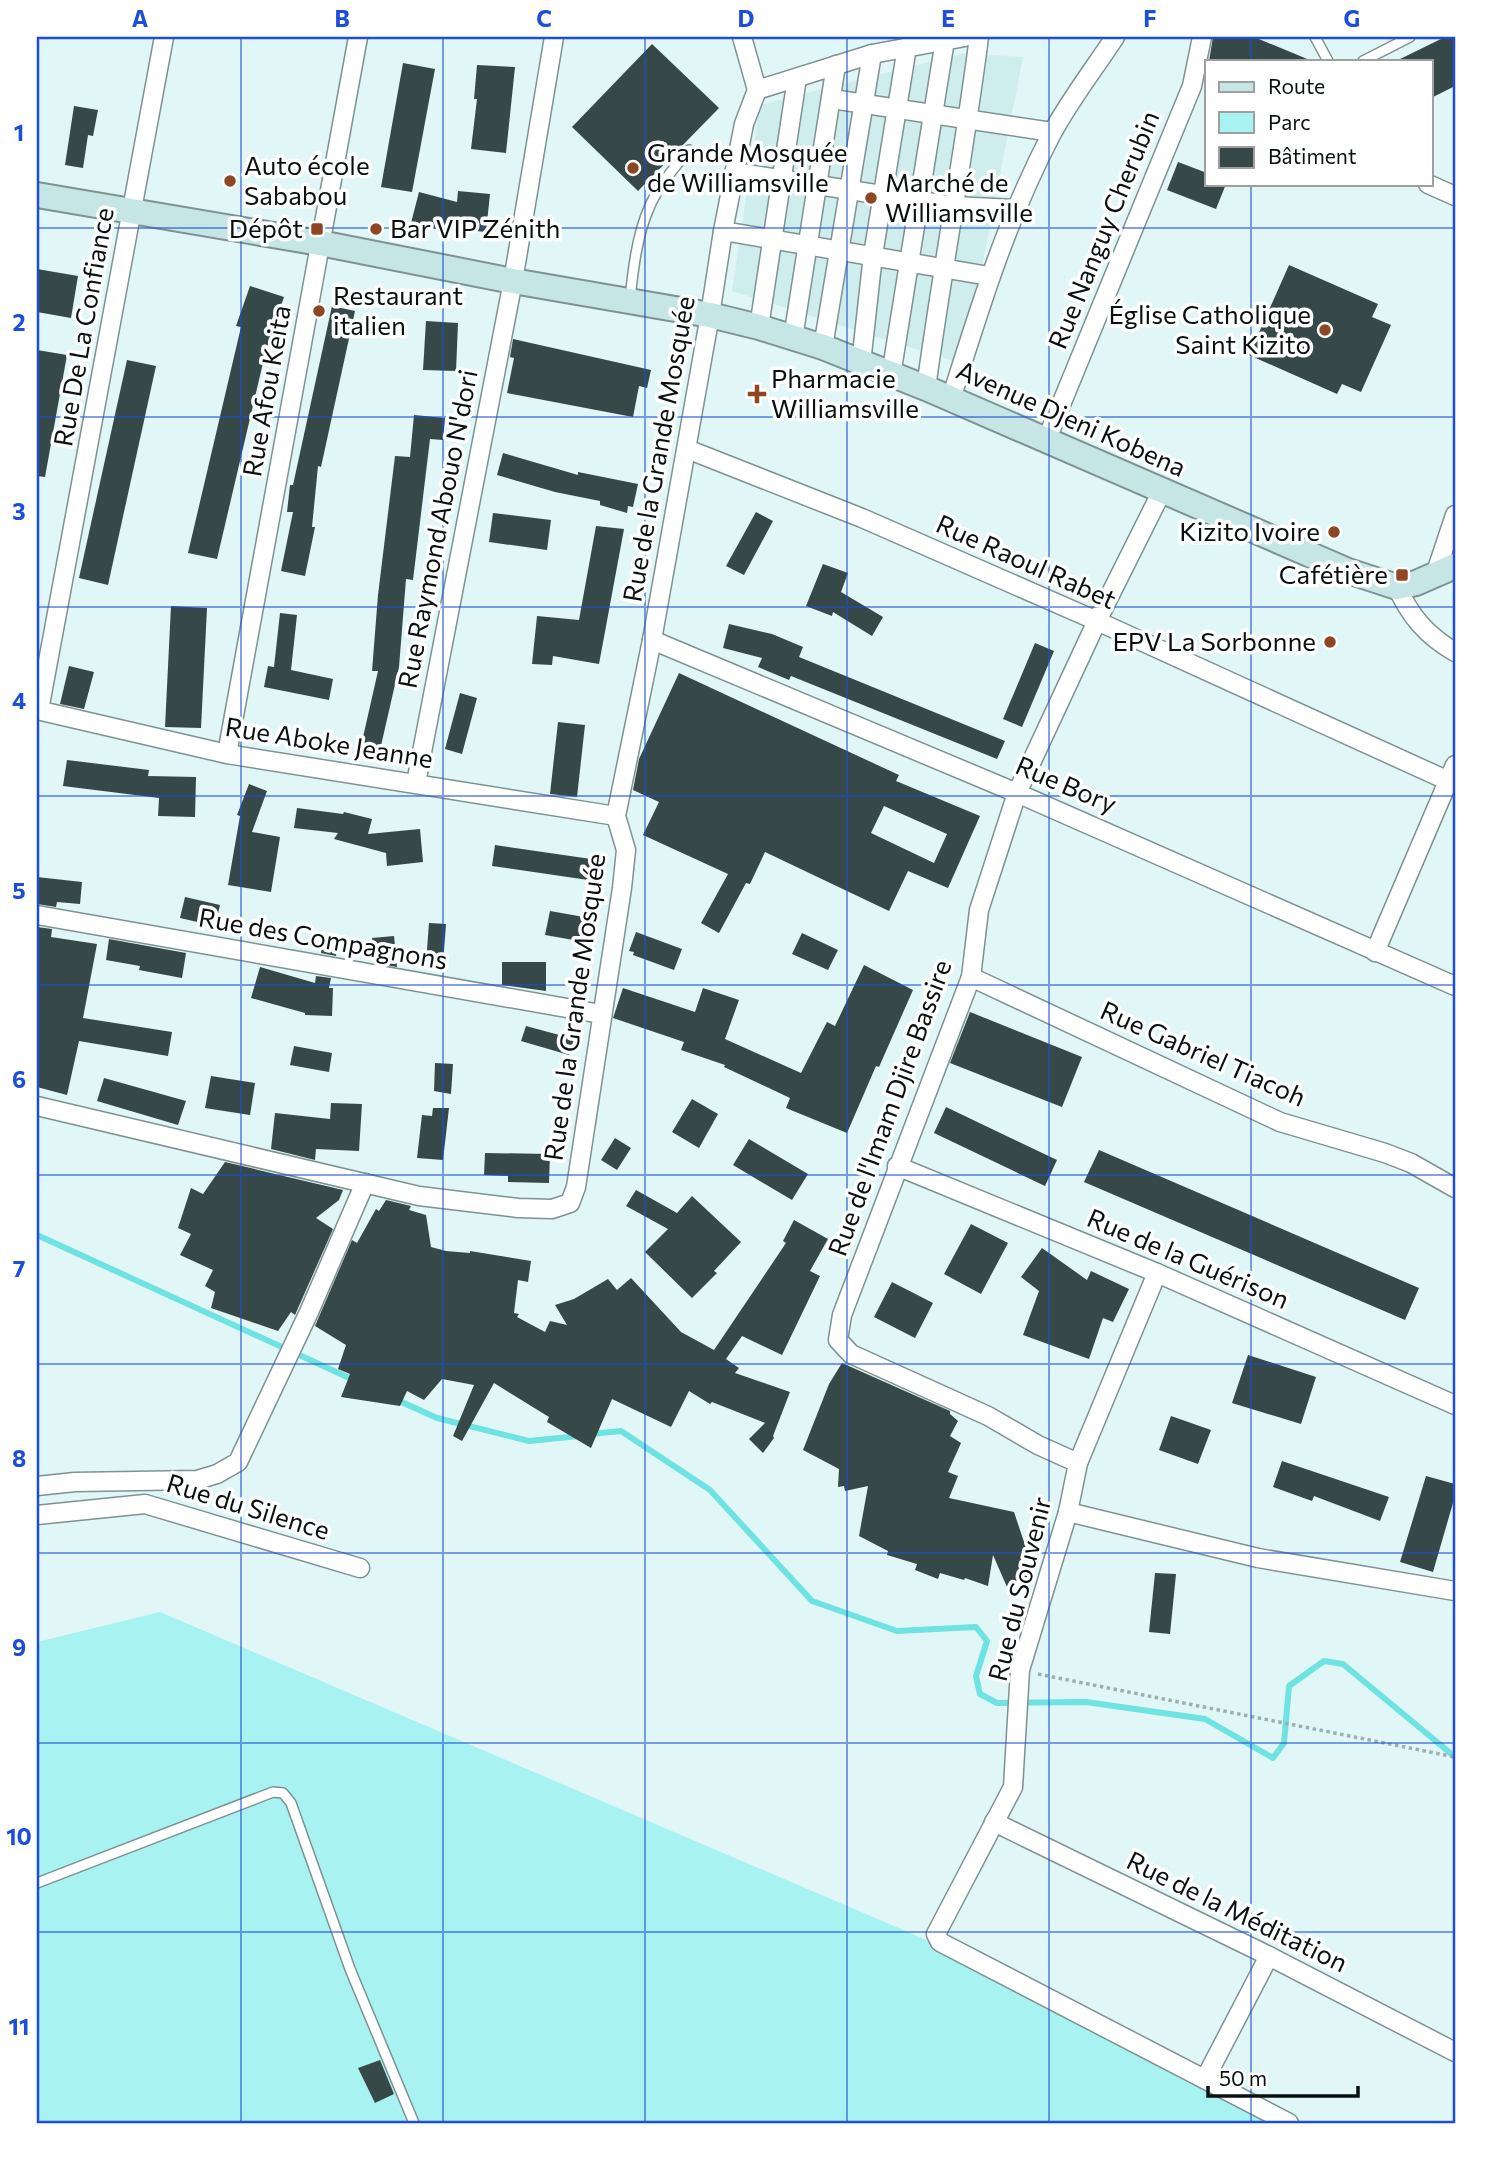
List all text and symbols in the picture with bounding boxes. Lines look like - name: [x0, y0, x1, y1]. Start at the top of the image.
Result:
- text: A: [132, 4, 149, 32]
- text: B: [334, 4, 350, 32]
- text: C: [536, 4, 552, 32]
- text: D: [738, 4, 755, 32]
- text: E: [941, 4, 955, 32]
- text: F: [1143, 4, 1157, 32]
- text: G: [1344, 4, 1360, 32]
- legend: [1205, 60, 1432, 186]
- text: Route: [1268, 73, 1325, 98]
- street label: Rue Nanguy Cherubin: [1041, 106, 1165, 353]
- text: Parc: [1268, 109, 1311, 134]
- text: 1: [14, 118, 24, 146]
- place label: Grande Mosquée de Williamsville: [647, 136, 847, 197]
- text: Bâtiment: [1268, 143, 1357, 168]
- place label: Auto école Sababou: [244, 149, 370, 210]
- marker: Grande Mosquée de Williamsville: [625, 160, 641, 176]
- place label: Marché de Williamsville: [885, 166, 1033, 227]
- marker: Auto école Sababou: [222, 173, 238, 189]
- marker: Marché de Williamsville: [863, 190, 879, 206]
- street label: Rue De La Confiance: [46, 205, 119, 449]
- place label: Dépôt: [229, 212, 303, 243]
- place label: Bar VIP Zénith: [390, 212, 560, 243]
- marker: Dépôt: [309, 221, 325, 237]
- marker: Bar VIP Zénith: [368, 221, 384, 237]
- place label: Restaurant italien: [333, 279, 463, 340]
- street label: Rue de la Grande Mosquée: [615, 293, 700, 604]
- place label: Église Catholique Saint Kizito: [1108, 298, 1311, 359]
- street label: Rue Afou Keita: [235, 302, 296, 479]
- marker: Restaurant italien: [311, 303, 327, 319]
- text: 2: [12, 308, 26, 336]
- marker: Église Catholique Saint Kizito: [1317, 322, 1333, 338]
- street label: Avenue Djeni Kobena: [952, 353, 1191, 482]
- place label: Pharmacie Williamsville: [771, 362, 919, 423]
- street label: Rue Raymond Abouo N'dori: [390, 367, 483, 691]
- marker: Pharmacie Williamsville: [749, 386, 765, 402]
- text: 3: [12, 497, 26, 525]
- street label: Rue Raoul Rabet: [932, 507, 1121, 614]
- place label: Kizito Ivoire: [1179, 515, 1320, 546]
- marker: Kizito Ivoire: [1326, 524, 1342, 540]
- place label: Cafétière: [1279, 558, 1388, 589]
- marker: Cafétière: [1394, 567, 1410, 583]
- place label: EPV La Sorbonne: [1112, 625, 1316, 656]
- marker: EPV La Sorbonne: [1322, 634, 1338, 650]
- text: 4: [12, 686, 26, 714]
- street label: Rue Aboke Jeanne: [223, 710, 435, 773]
- street label: Rue Bory: [1011, 749, 1122, 819]
- street label: Rue de la Grande Mosquée: [537, 851, 610, 1162]
- text: 5: [12, 876, 26, 904]
- street label: Rue des Compagnons: [196, 900, 450, 975]
- street label: Rue de l'Imam Djire Bassire: [821, 955, 957, 1260]
- street label: Rue Gabriel Tiacoh: [1096, 993, 1311, 1112]
- text: 6: [12, 1065, 26, 1093]
- street label: Rue de la Guérison: [1083, 1201, 1294, 1314]
- text: 7: [13, 1254, 25, 1282]
- text: 8: [12, 1444, 26, 1472]
- street label: Rue du Silence: [163, 1466, 334, 1545]
- street label: Rue du Souvenir: [981, 1493, 1056, 1684]
- text: 9: [12, 1633, 26, 1661]
- text: 10: [6, 1822, 32, 1850]
- street label: Rue de la Méditation: [1122, 1844, 1353, 1978]
- text: 11: [9, 2012, 29, 2040]
- scale bar: [1208, 2055, 1359, 2099]
- text: 50 m: [1219, 2065, 1267, 2090]

